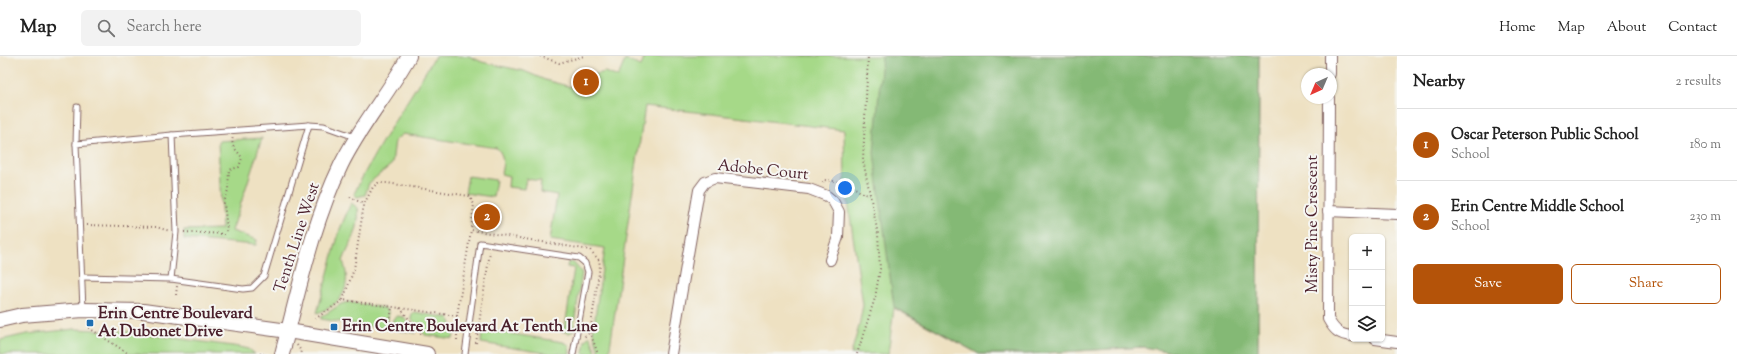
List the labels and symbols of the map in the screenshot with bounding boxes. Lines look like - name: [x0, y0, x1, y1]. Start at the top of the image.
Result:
- pin: 1: [573, 67, 599, 97]
- north arrow: [1301, 68, 1337, 104]
- street label: Adobe Court: [716, 155, 810, 187]
- street label: Misty Pine Crescent: [1302, 155, 1325, 293]
- your location: [835, 178, 855, 198]
- street label: Tenth Line West: [269, 179, 327, 296]
- pin: 2: [474, 202, 500, 232]
- place label: Erin Centre Boulevard At Dubonet Drive: [98, 303, 254, 344]
- place label: Erin Centre Boulevard At Tenth Line: [342, 316, 598, 339]
- marker: Erin Centre Boulevard At Dubonet Drive: [85, 318, 95, 328]
- marker: Erin Centre Boulevard At Tenth Line: [329, 322, 339, 332]

